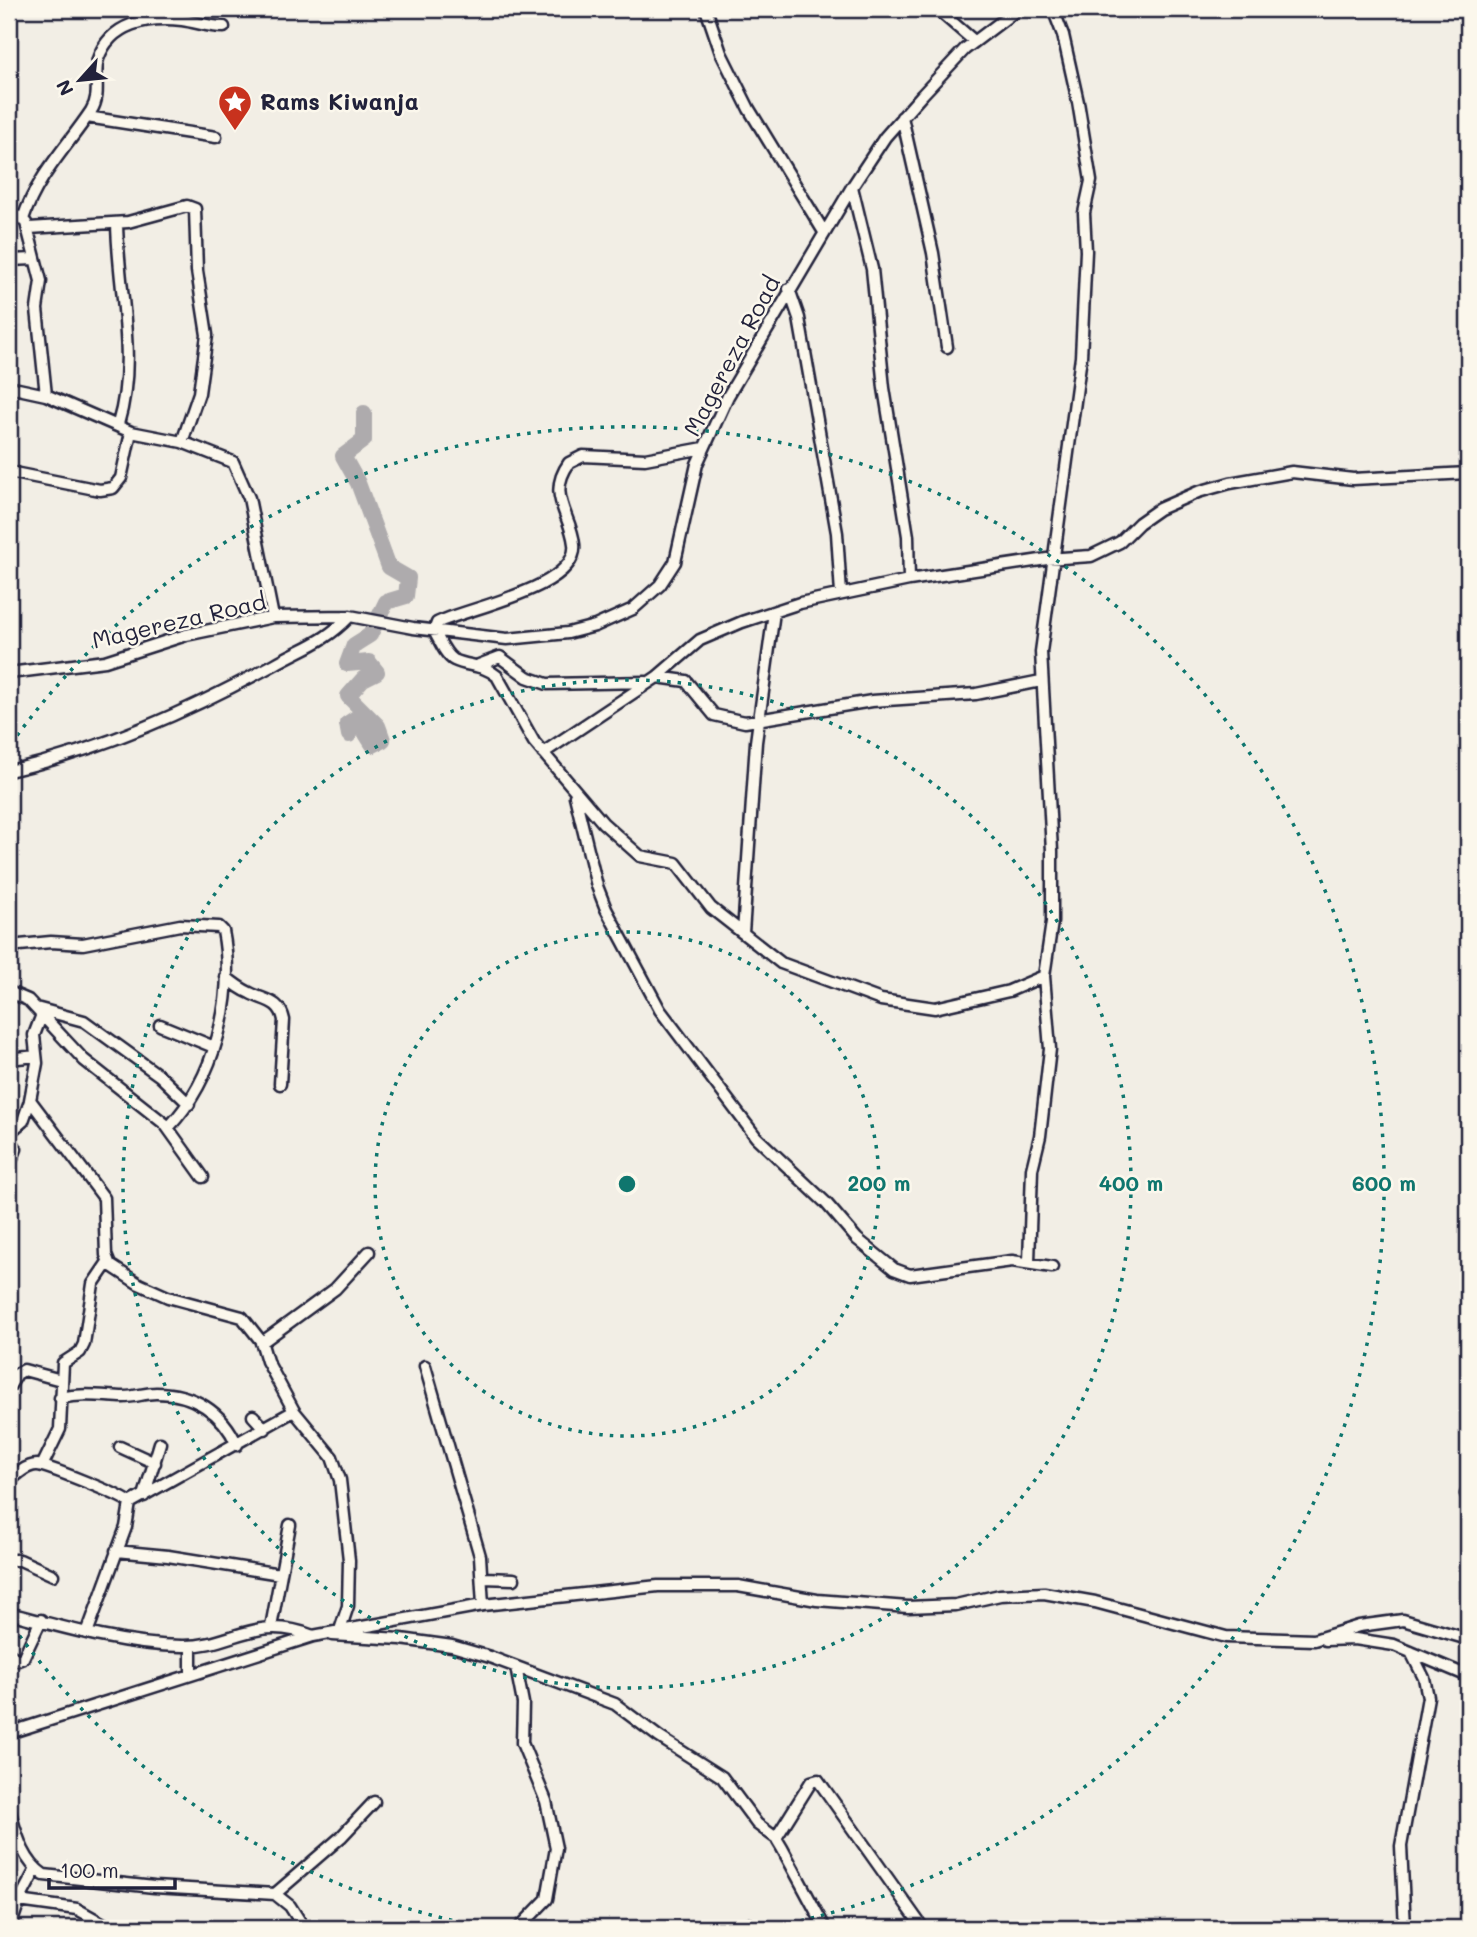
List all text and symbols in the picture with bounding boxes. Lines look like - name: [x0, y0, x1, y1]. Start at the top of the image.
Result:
- north arrow: [46, 46, 116, 116]
- text: N: [50, 76, 79, 100]
- place icon: Rams Kiwanja: [216, 83, 254, 132]
- place label: Rams Kiwanja: [260, 86, 419, 116]
- street label: Magereza Road: [676, 270, 786, 441]
- street label: Magereza Road: [89, 585, 269, 655]
- text: 200 m: [848, 1169, 910, 1196]
- text: 400 m: [1099, 1169, 1163, 1196]
- text: 600 m: [1352, 1169, 1416, 1196]
- centre of rings: [615, 1172, 639, 1196]
- scale bar: [49, 1846, 175, 1890]
- text: 100 m: [60, 1856, 119, 1883]

